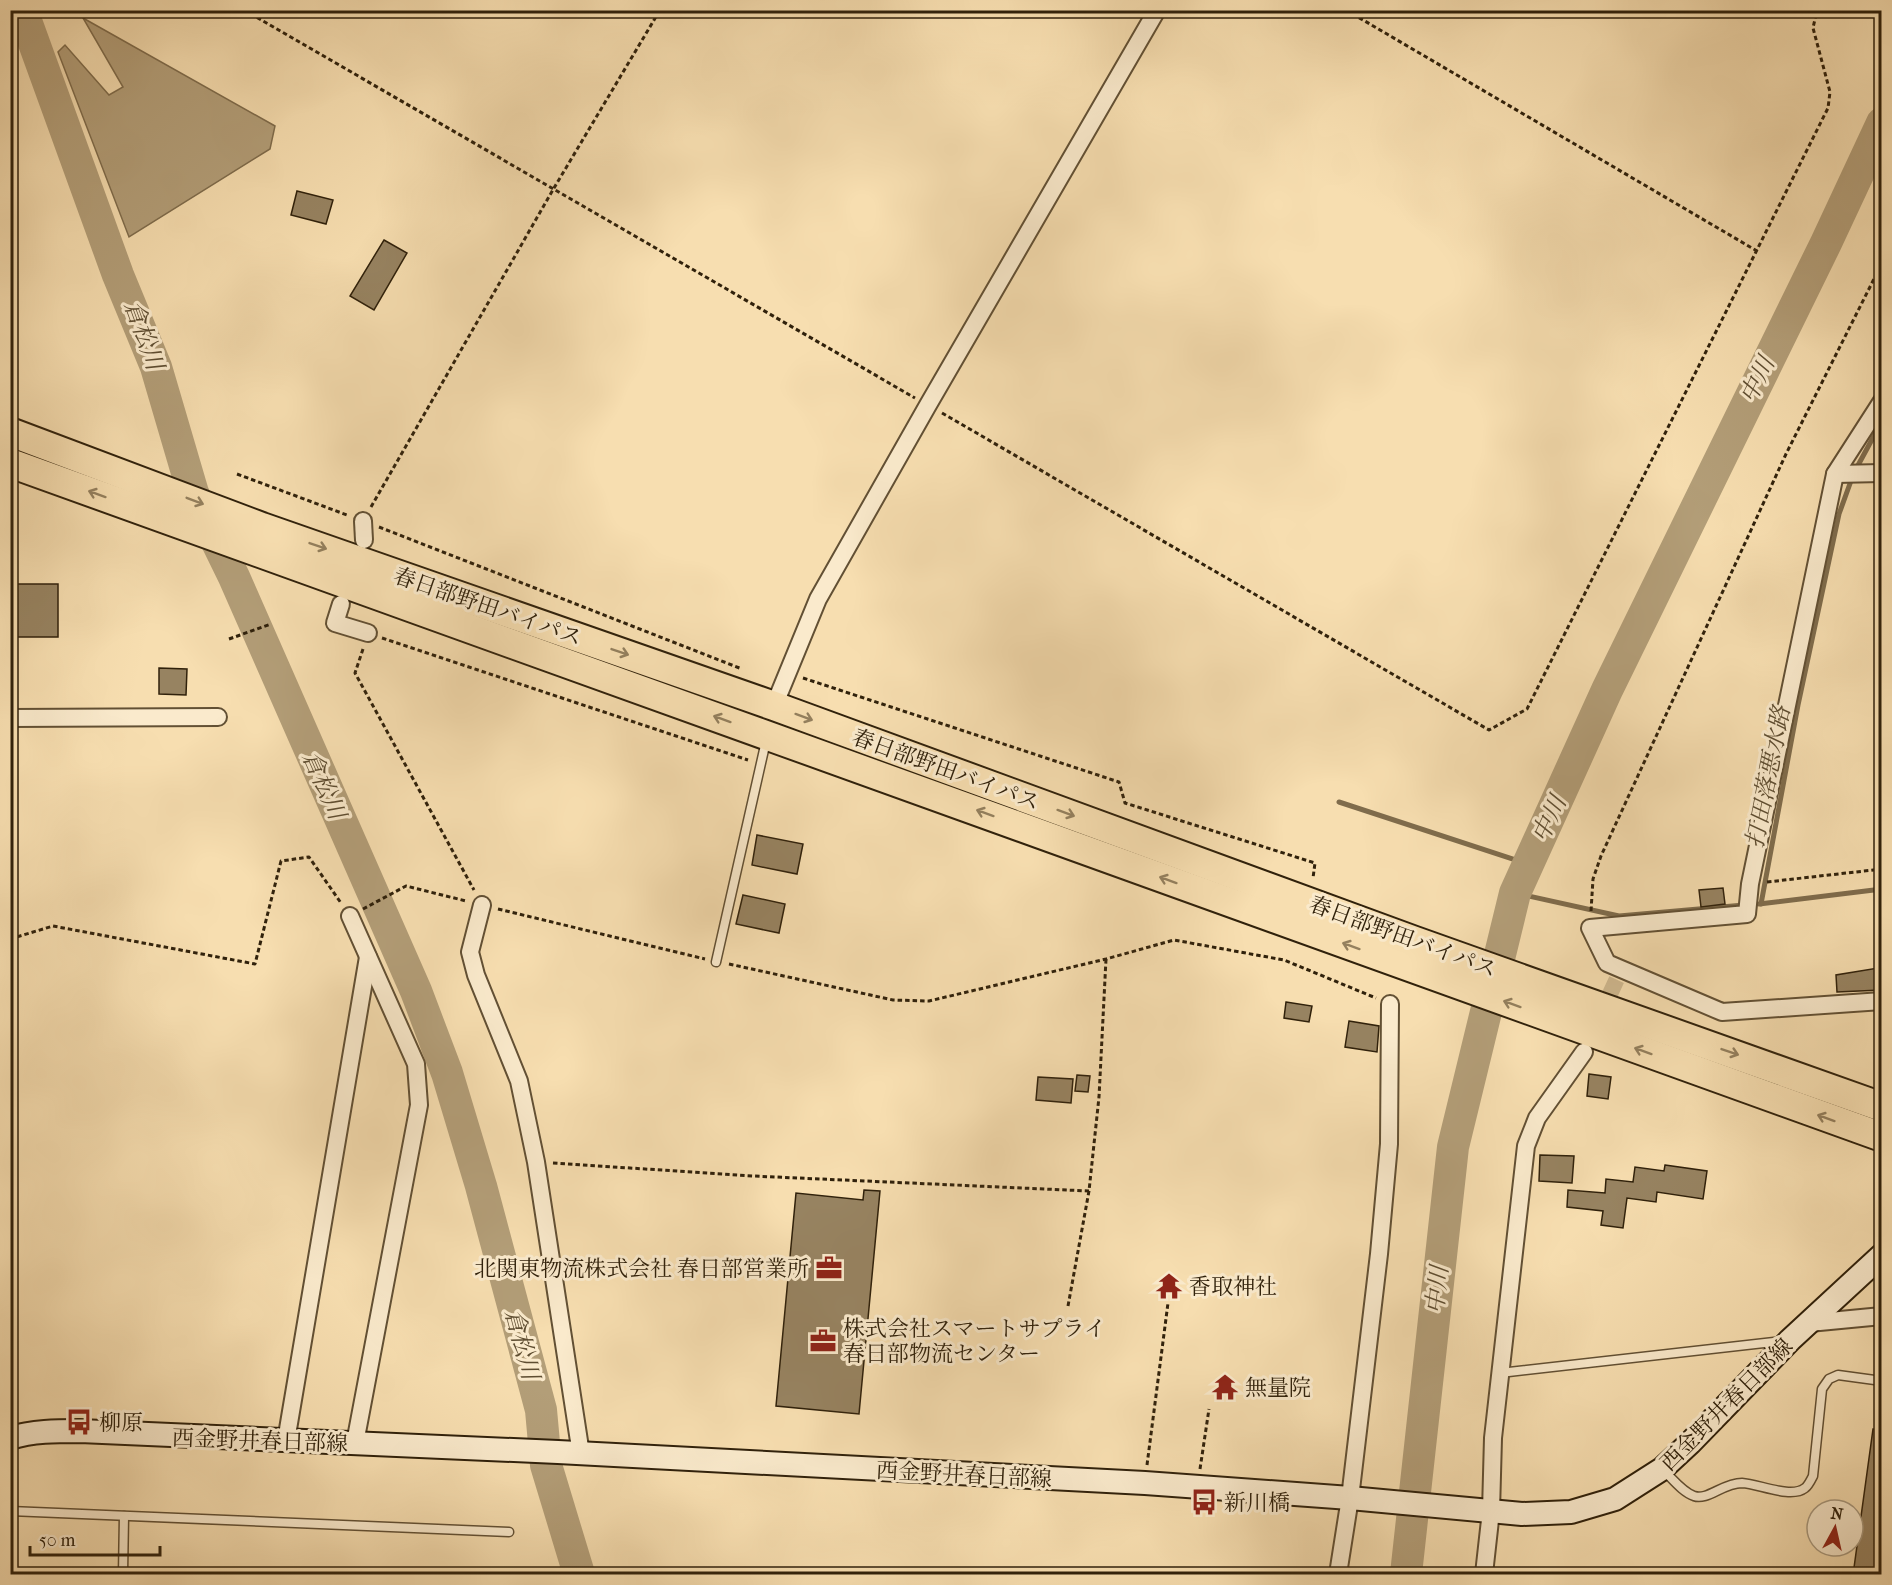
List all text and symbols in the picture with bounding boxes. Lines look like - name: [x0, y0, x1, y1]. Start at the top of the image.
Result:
- water label: 倉松川: [119, 296, 170, 376]
- water label: 中川: [1734, 350, 1781, 408]
- one-way arrow: [88, 488, 107, 499]
- one-way arrow: [185, 496, 204, 507]
- one-way arrow: [308, 542, 326, 553]
- street label: 春日部野田バイパス: [390, 562, 585, 651]
- one-way arrow: [611, 648, 629, 659]
- water label: 打田落悪水路: [1741, 702, 1796, 850]
- one-way arrow: [713, 712, 732, 723]
- one-way arrow: [795, 712, 813, 723]
- street label: 春日部野田バイパス: [848, 724, 1043, 816]
- water label: 倉松川: [297, 746, 353, 826]
- water label: 中川: [1526, 789, 1573, 847]
- one-way arrow: [976, 807, 994, 818]
- one-way arrow: [1056, 808, 1075, 819]
- one-way arrow: [1159, 873, 1178, 884]
- street label: 春日部野田バイパス: [1305, 891, 1500, 983]
- one-way arrow: [1342, 940, 1361, 951]
- one-way arrow: [1503, 997, 1522, 1008]
- one-way arrow: [1634, 1045, 1653, 1056]
- one-way arrow: [1720, 1048, 1739, 1059]
- one-way arrow: [1818, 1111, 1836, 1122]
- office icon: 北関東物流株式会社 春日部営業所: [814, 1253, 844, 1283]
- place label: 北関東物流株式会社 春日部営業所: [474, 1256, 809, 1282]
- water label: 中川: [1421, 1262, 1454, 1315]
- temple icon: 香取神社: [1154, 1271, 1184, 1301]
- place label: 香取神社: [1189, 1274, 1277, 1300]
- water label: 倉松川: [499, 1306, 546, 1385]
- place label: 株式会社スマートサプライ 春日部物流センター: [843, 1316, 1106, 1367]
- office icon: 株式会社スマートサプライ 春日部物流センター: [808, 1326, 838, 1356]
- street label: 西金野井春日部線: [1655, 1333, 1798, 1476]
- temple icon: 無量院: [1210, 1372, 1240, 1402]
- place label: 無量院: [1245, 1375, 1311, 1401]
- bus stop icon: 柳原: [64, 1407, 94, 1437]
- place label: 柳原: [99, 1410, 143, 1436]
- street label: 西金野井春日部線: [172, 1425, 348, 1457]
- street label: 西金野井春日部線: [875, 1457, 1053, 1493]
- bus stop icon: 新川橋: [1189, 1487, 1219, 1517]
- place label: 新川橋: [1224, 1490, 1290, 1516]
- north arrow: [1805, 1498, 1865, 1558]
- text: N: [1830, 1503, 1845, 1524]
- scale bar: [30, 1519, 160, 1557]
- text: 50 m: [39, 1530, 76, 1551]

